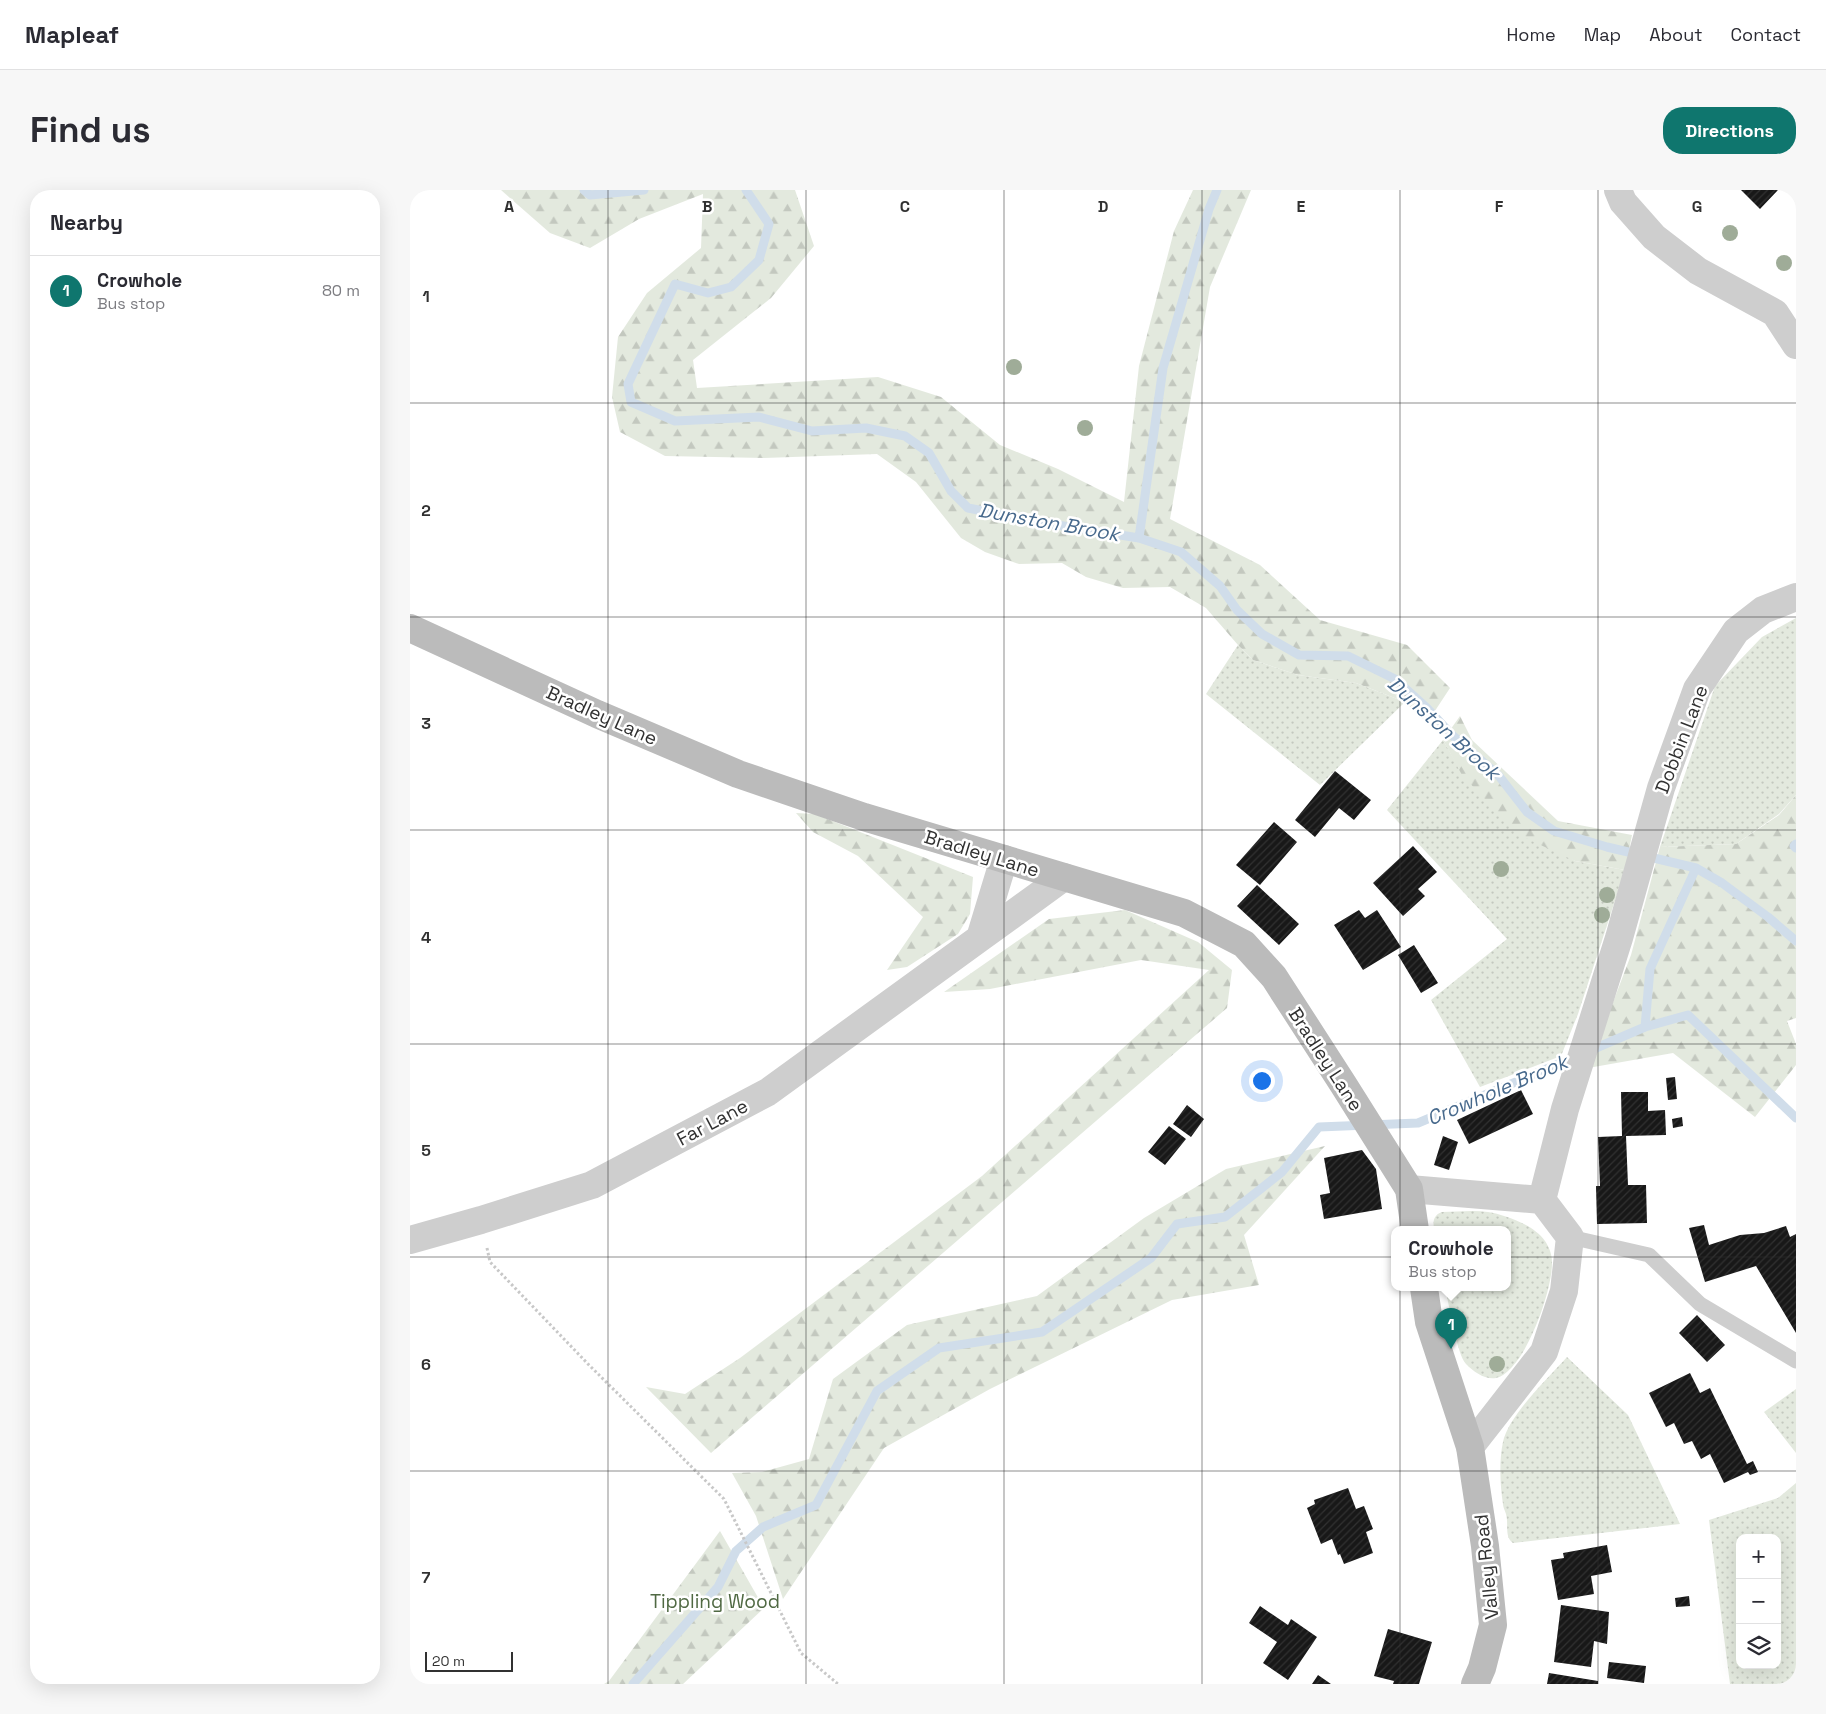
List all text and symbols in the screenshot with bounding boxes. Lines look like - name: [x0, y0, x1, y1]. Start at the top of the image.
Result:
- text: Mapleaf: [25, 19, 119, 50]
- text: Home: [1507, 23, 1556, 46]
- text: Map: [1584, 23, 1621, 46]
- text: About: [1649, 23, 1703, 46]
- text: Contact: [1731, 23, 1801, 46]
- button: Directions: [1663, 107, 1796, 154]
- text: Find us: [30, 108, 151, 152]
- text: A: [504, 196, 514, 217]
- text: B: [702, 196, 712, 217]
- text: C: [900, 196, 910, 217]
- text: D: [1098, 196, 1108, 217]
- text: E: [1297, 196, 1306, 217]
- text: F: [1495, 196, 1504, 217]
- text: G: [1692, 196, 1702, 217]
- text: Nearby: [50, 209, 123, 236]
- text: Crowhole: [97, 268, 182, 293]
- text: 1: [62, 280, 70, 301]
- text: 80 m: [322, 280, 360, 301]
- text: 1: [422, 286, 430, 307]
- text: Bus stop: [97, 293, 165, 314]
- water label: Dunston Brook: [977, 497, 1124, 548]
- text: 2: [421, 500, 431, 521]
- water label: Dunston Brook: [1382, 671, 1507, 787]
- street label: Bradley Lane: [542, 680, 661, 751]
- street label: Dobbin Lane: [1649, 681, 1714, 797]
- text: 3: [421, 713, 431, 734]
- street label: Bradley Lane: [921, 824, 1042, 883]
- text: 4: [421, 927, 431, 948]
- street label: Bradley Lane: [1283, 1003, 1368, 1116]
- water label: Crowhole Brook: [1423, 1048, 1573, 1131]
- your location: [1249, 1068, 1275, 1094]
- street label: Far Lane: [672, 1093, 752, 1152]
- text: 5: [421, 1140, 431, 1161]
- popup: [1391, 1226, 1511, 1291]
- text: Crowhole: [1408, 1236, 1494, 1261]
- text: Bus stop: [1408, 1261, 1477, 1282]
- pin: 1: [1435, 1308, 1467, 1349]
- text: 6: [421, 1354, 431, 1375]
- street label: Valley Road: [1469, 1513, 1504, 1621]
- map controls: [1736, 1534, 1781, 1669]
- button: +: [1736, 1534, 1781, 1579]
- text: 7: [422, 1567, 431, 1588]
- button: −: [1736, 1579, 1781, 1624]
- park label: Tippling Wood: [650, 1589, 780, 1614]
- button: layers: [1736, 1624, 1781, 1669]
- scale bar: [425, 1649, 512, 1672]
- text: 20 m: [432, 1652, 465, 1670]

